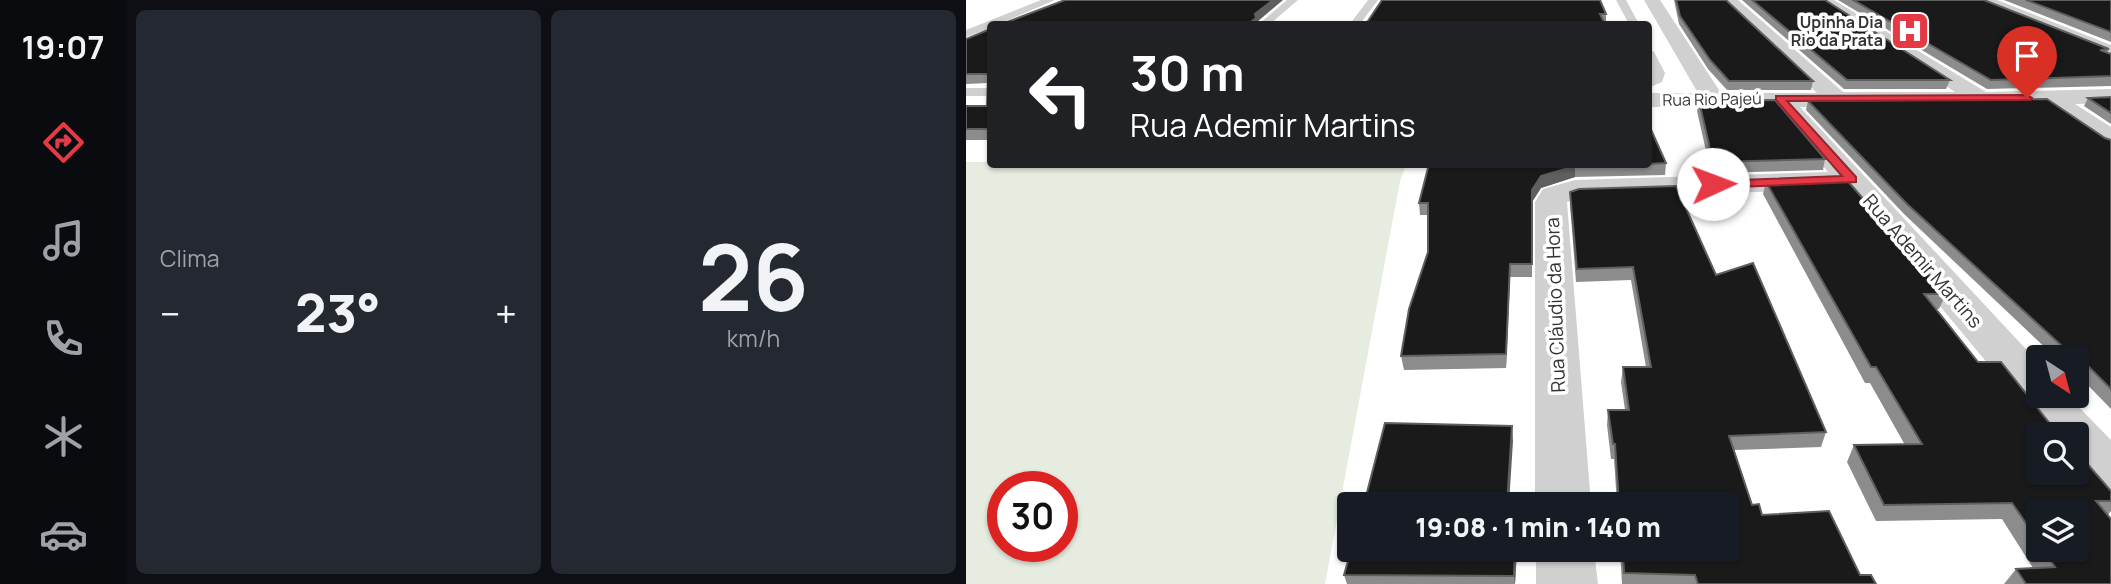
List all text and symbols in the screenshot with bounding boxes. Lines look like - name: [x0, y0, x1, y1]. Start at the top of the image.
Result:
- hospital icon: Upinha Dia Rio da Prata: [1889, 10, 1931, 52]
- place label: Upinha Dia Rio da Prata: [1791, 11, 1883, 51]
- text: 19:07: [22, 25, 105, 69]
- pin: [1997, 26, 2057, 98]
- icon: arrive: [2008, 37, 2046, 75]
- text: 30 m: [1130, 39, 1245, 106]
- icon: left: [1015, 49, 1106, 140]
- street label: Rua Rio Pajeú: [1662, 87, 1762, 111]
- text: Rua Ademir Martins: [1130, 103, 1416, 147]
- icon: directions: [39, 118, 88, 167]
- position arrow: [1676, 147, 1750, 221]
- street label: Rua Ademir Martins: [1858, 188, 1988, 334]
- text: 26: [698, 214, 809, 338]
- icon: music: [39, 216, 88, 265]
- street label: Rua Cláudio da Hora: [1539, 217, 1571, 393]
- text: Clima: [160, 242, 219, 274]
- text: 23°: [295, 277, 381, 348]
- text: −: [160, 287, 181, 339]
- text: +: [495, 287, 517, 339]
- icon: phone: [39, 314, 88, 363]
- text: km/h: [727, 322, 780, 354]
- north arrow: [2026, 345, 2090, 408]
- map controls: [2026, 345, 2089, 562]
- icon: climate: [39, 412, 88, 461]
- button: search: [2026, 422, 2089, 485]
- speed limit sign: 30: [987, 471, 1078, 562]
- button: layers: [2026, 499, 2089, 562]
- text: 19:08 · 1 min · 140 m: [1415, 509, 1661, 545]
- icon: car: [39, 510, 88, 559]

